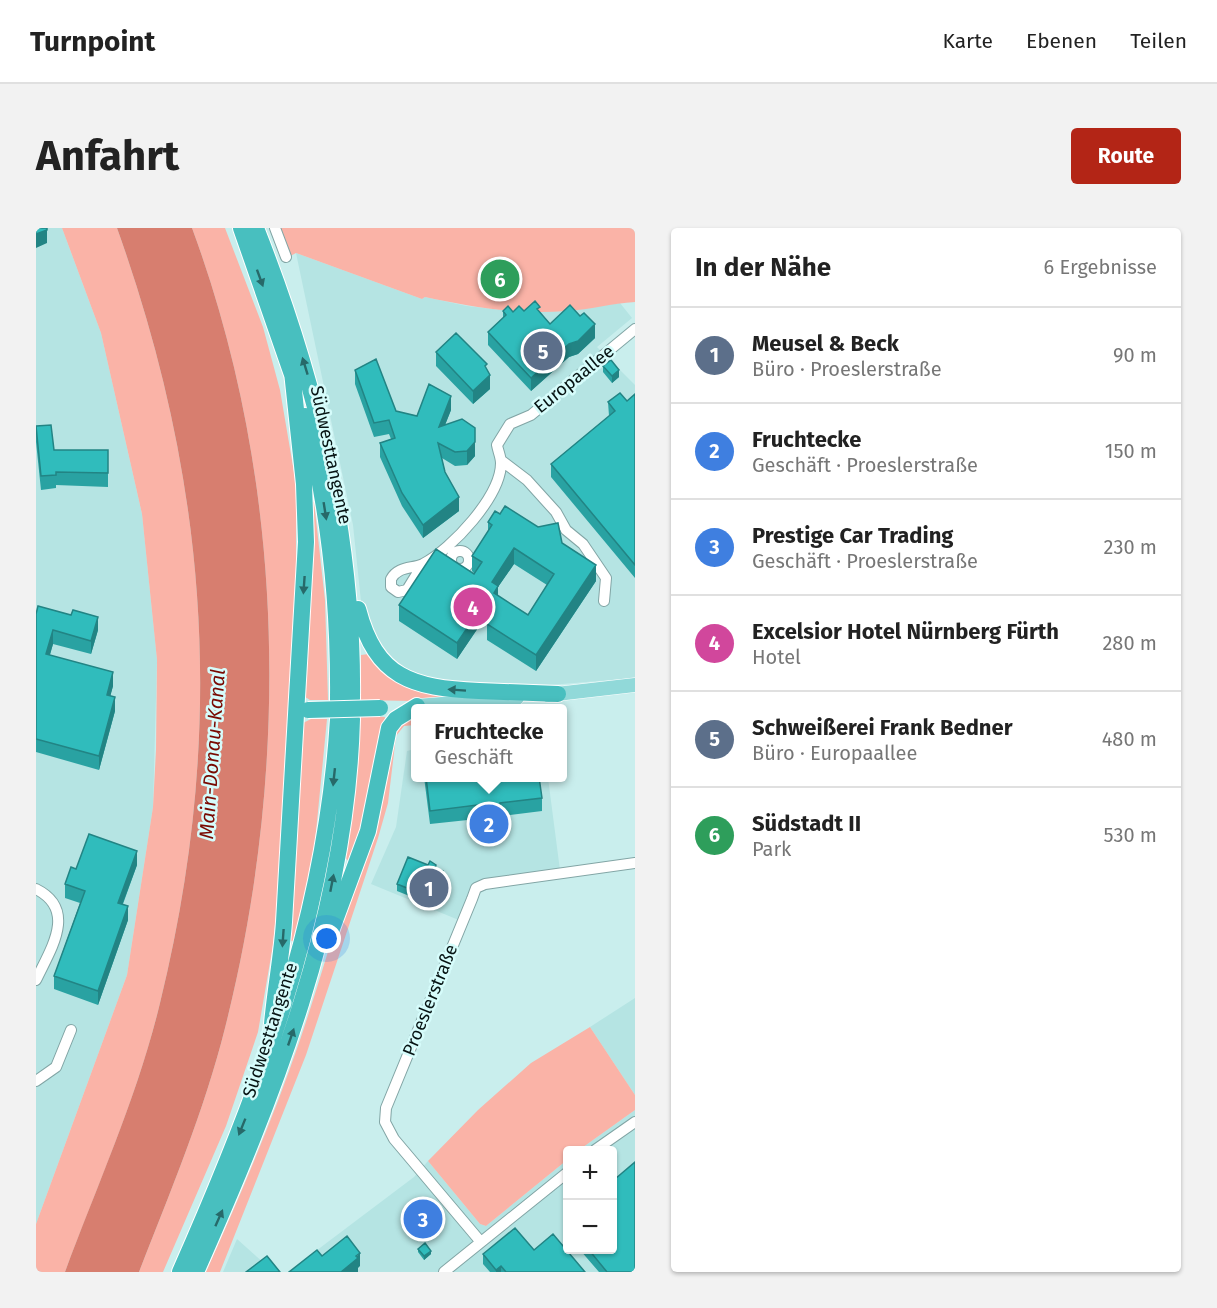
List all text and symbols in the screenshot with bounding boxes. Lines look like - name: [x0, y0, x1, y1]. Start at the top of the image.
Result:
- text: Turnpoint: [30, 25, 155, 58]
- text: Karte: [942, 28, 993, 54]
- text: Ebenen: [1026, 28, 1097, 54]
- text: Teilen: [1130, 28, 1187, 54]
- button: Route: [1071, 128, 1181, 184]
- text: Anfahrt: [36, 131, 179, 181]
- text: In der Nähe: [695, 252, 831, 283]
- text: 6 Ergebnisse: [1044, 255, 1157, 279]
- pin: 6: [480, 256, 520, 302]
- one-way arrow: [255, 269, 265, 287]
- pin: 5: [524, 328, 562, 374]
- text: Meusel & Beck: [752, 330, 899, 357]
- street label: Europaallee: [530, 340, 618, 418]
- text: 1: [710, 343, 719, 367]
- text: 90 m: [1113, 343, 1157, 367]
- one-way arrow: [300, 357, 309, 375]
- text: Büro · Proeslerstraße: [752, 357, 942, 381]
- street label: Südwesttangente: [306, 384, 356, 526]
- text: Fruchtecke: [752, 426, 861, 453]
- text: 2: [709, 439, 720, 463]
- text: 150 m: [1105, 439, 1157, 463]
- text: Geschäft · Proeslerstraße: [752, 453, 978, 477]
- one-way arrow: [320, 502, 329, 521]
- text: Prestige Car Trading: [752, 522, 953, 549]
- text: 3: [709, 535, 720, 559]
- text: 230 m: [1104, 535, 1157, 559]
- text: Geschäft · Proeslerstraße: [752, 549, 978, 573]
- one-way arrow: [299, 575, 309, 594]
- pin: 4: [454, 584, 492, 629]
- text: Excelsior Hotel Nürnberg Fürth: [752, 618, 1059, 645]
- text: 4: [709, 631, 720, 655]
- text: 280 m: [1102, 631, 1157, 655]
- text: Hotel: [752, 645, 801, 669]
- water label: Main-Donau-Kanal: [194, 668, 230, 840]
- one-way arrow: [448, 685, 467, 694]
- popup: [411, 704, 567, 782]
- text: Schweißerei Frank Bedner: [752, 714, 1013, 741]
- text: Fruchtecke: [434, 718, 544, 745]
- text: 5: [709, 727, 720, 751]
- text: 480 m: [1102, 727, 1157, 751]
- text: Büro · Europaallee: [752, 741, 917, 765]
- text: Geschäft: [434, 745, 513, 769]
- one-way arrow: [329, 768, 339, 787]
- pin: 2: [470, 802, 508, 846]
- text: Südstadt II: [752, 810, 861, 837]
- text: 6: [709, 823, 720, 847]
- text: 530 m: [1104, 823, 1157, 847]
- text: Park: [752, 837, 791, 861]
- pin: 1: [410, 866, 448, 910]
- one-way arrow: [328, 874, 337, 893]
- your location: [312, 924, 341, 953]
- one-way arrow: [278, 928, 288, 947]
- street label: Proeslerstraße: [398, 941, 462, 1059]
- street label: Südwesttangente: [238, 960, 302, 1100]
- one-way arrow: [286, 1028, 296, 1046]
- one-way arrow: [237, 1119, 247, 1137]
- map controls: [563, 1146, 617, 1254]
- button: +: [563, 1146, 617, 1200]
- pin: 3: [404, 1196, 442, 1242]
- button: −: [563, 1200, 617, 1254]
- one-way arrow: [215, 1210, 224, 1227]

